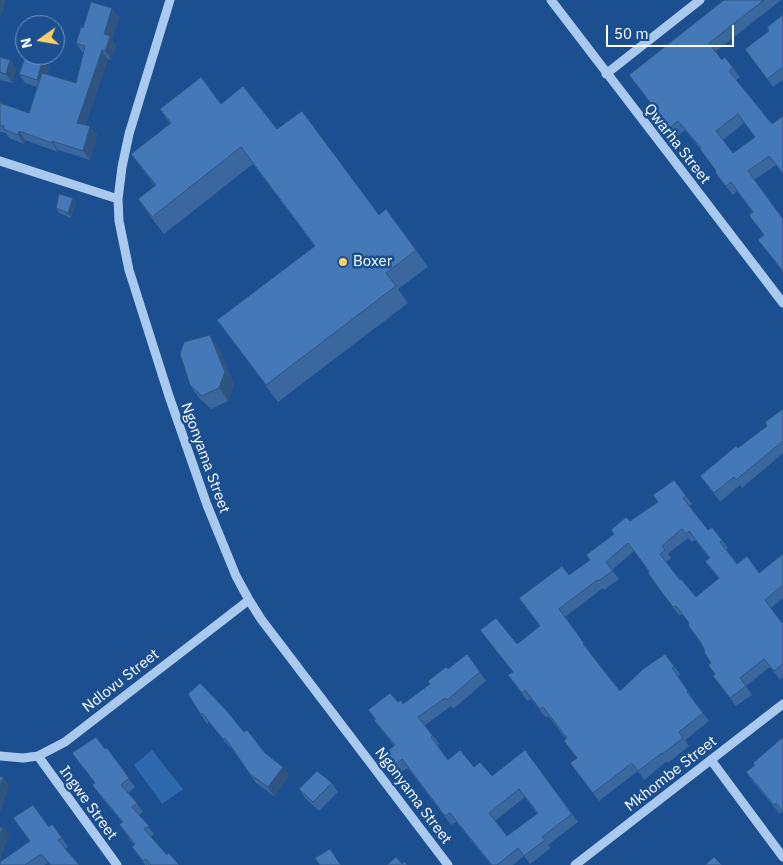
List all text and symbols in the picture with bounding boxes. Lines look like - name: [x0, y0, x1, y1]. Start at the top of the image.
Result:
- north arrow: [15, 15, 65, 65]
- scale bar: [608, 15, 736, 47]
- text: 50 m: [614, 24, 649, 43]
- text: N: [16, 36, 36, 50]
- street label: Qwarha Street: [640, 100, 714, 188]
- place label: Boxer: [353, 253, 392, 271]
- marker: Boxer: [337, 256, 349, 268]
- street label: Ngonyama Street: [177, 400, 233, 516]
- street label: Ndlovu Street: [79, 646, 163, 716]
- street label: Mkhombe Street: [621, 733, 721, 815]
- street label: Ngonyama Street: [371, 744, 455, 848]
- street label: Ingwe Street: [55, 763, 121, 843]

